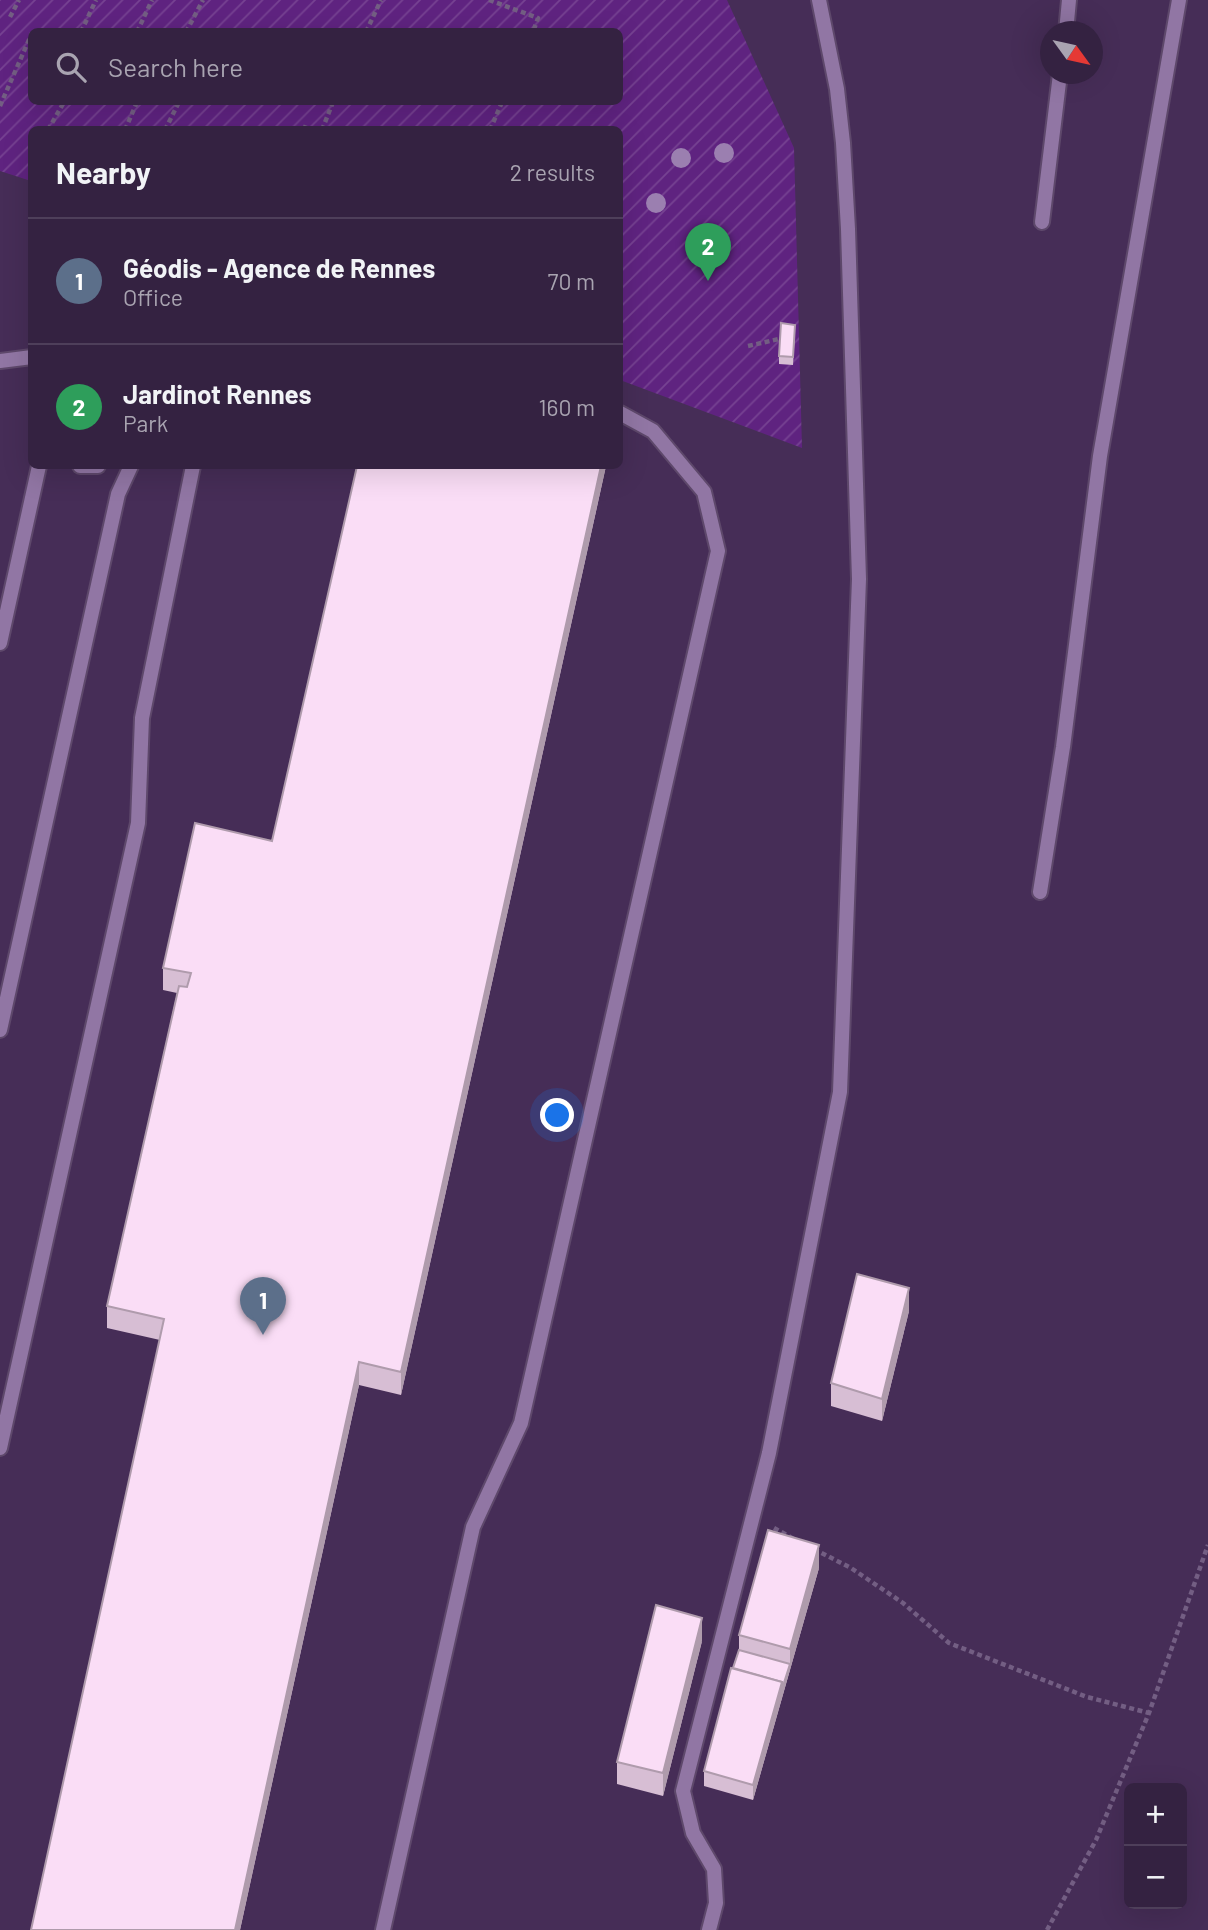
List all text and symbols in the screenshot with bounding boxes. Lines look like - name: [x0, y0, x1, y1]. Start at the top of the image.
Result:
- north arrow: [1040, 21, 1103, 84]
- search box: [28, 28, 623, 105]
- icon: search: [52, 48, 90, 86]
- text: Search here: [108, 51, 243, 82]
- text: Nearby: [56, 154, 151, 190]
- text: 2 results: [510, 158, 595, 186]
- pin: 2: [685, 223, 731, 281]
- text: Géodis - Agence de Rennes: [123, 252, 435, 283]
- text: 1: [75, 267, 83, 295]
- text: 70 m: [548, 267, 595, 295]
- text: Office: [123, 283, 183, 311]
- text: Jardinot Rennes: [123, 378, 312, 409]
- text: 2: [73, 393, 85, 421]
- text: 160 m: [538, 393, 595, 421]
- text: Park: [123, 409, 168, 437]
- your location: [540, 1098, 574, 1132]
- pin: 1: [240, 1277, 286, 1335]
- map controls: [1124, 1783, 1187, 1909]
- button: +: [1124, 1783, 1187, 1846]
- button: −: [1124, 1846, 1187, 1909]

